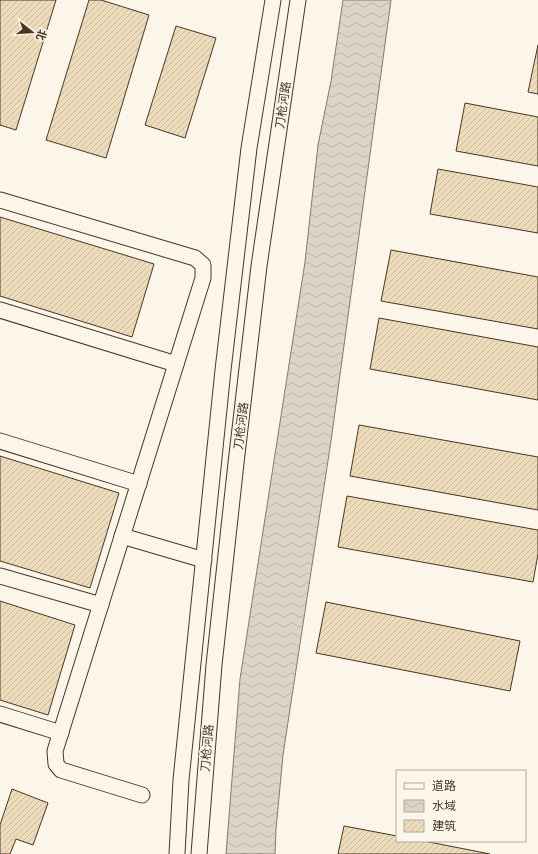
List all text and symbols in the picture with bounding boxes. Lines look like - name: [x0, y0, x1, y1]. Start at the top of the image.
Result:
- north arrow: [12, 12, 52, 52]
- text: 北: [33, 28, 50, 42]
- street label: 刀枪河路: [272, 80, 294, 130]
- street label: 刀枪河路: [230, 401, 252, 451]
- street label: 刀枪河路: [197, 723, 217, 773]
- legend: [396, 770, 526, 842]
- text: 道路: [432, 778, 456, 794]
- text: 水域: [432, 798, 456, 814]
- text: 建筑: [432, 818, 456, 834]

